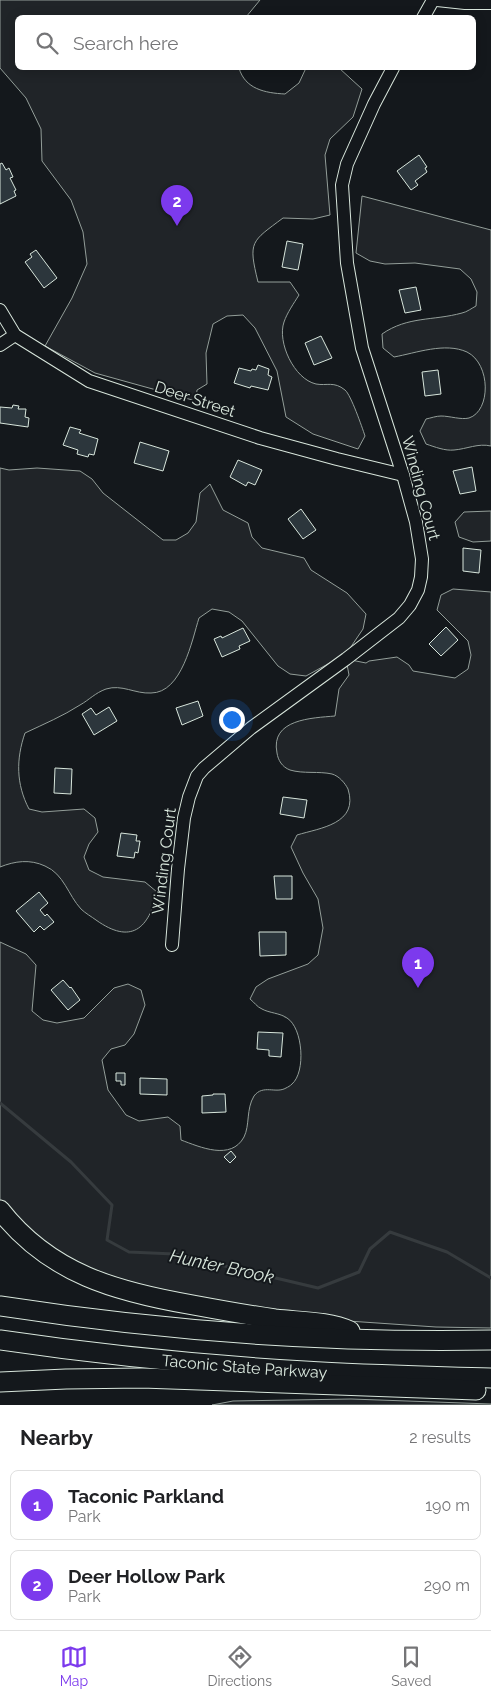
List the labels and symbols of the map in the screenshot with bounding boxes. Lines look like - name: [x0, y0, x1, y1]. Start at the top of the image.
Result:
- pin: 2: [161, 185, 193, 226]
- street label: Deer Street: [152, 377, 238, 421]
- street label: Winding Court: [398, 434, 444, 543]
- your location: [219, 707, 245, 733]
- street label: Winding Court: [148, 806, 180, 915]
- pin: 1: [402, 947, 434, 988]
- water label: Hunter Brook: [168, 1245, 276, 1287]
- street label: Taconic State Parkway: [161, 1350, 328, 1382]

